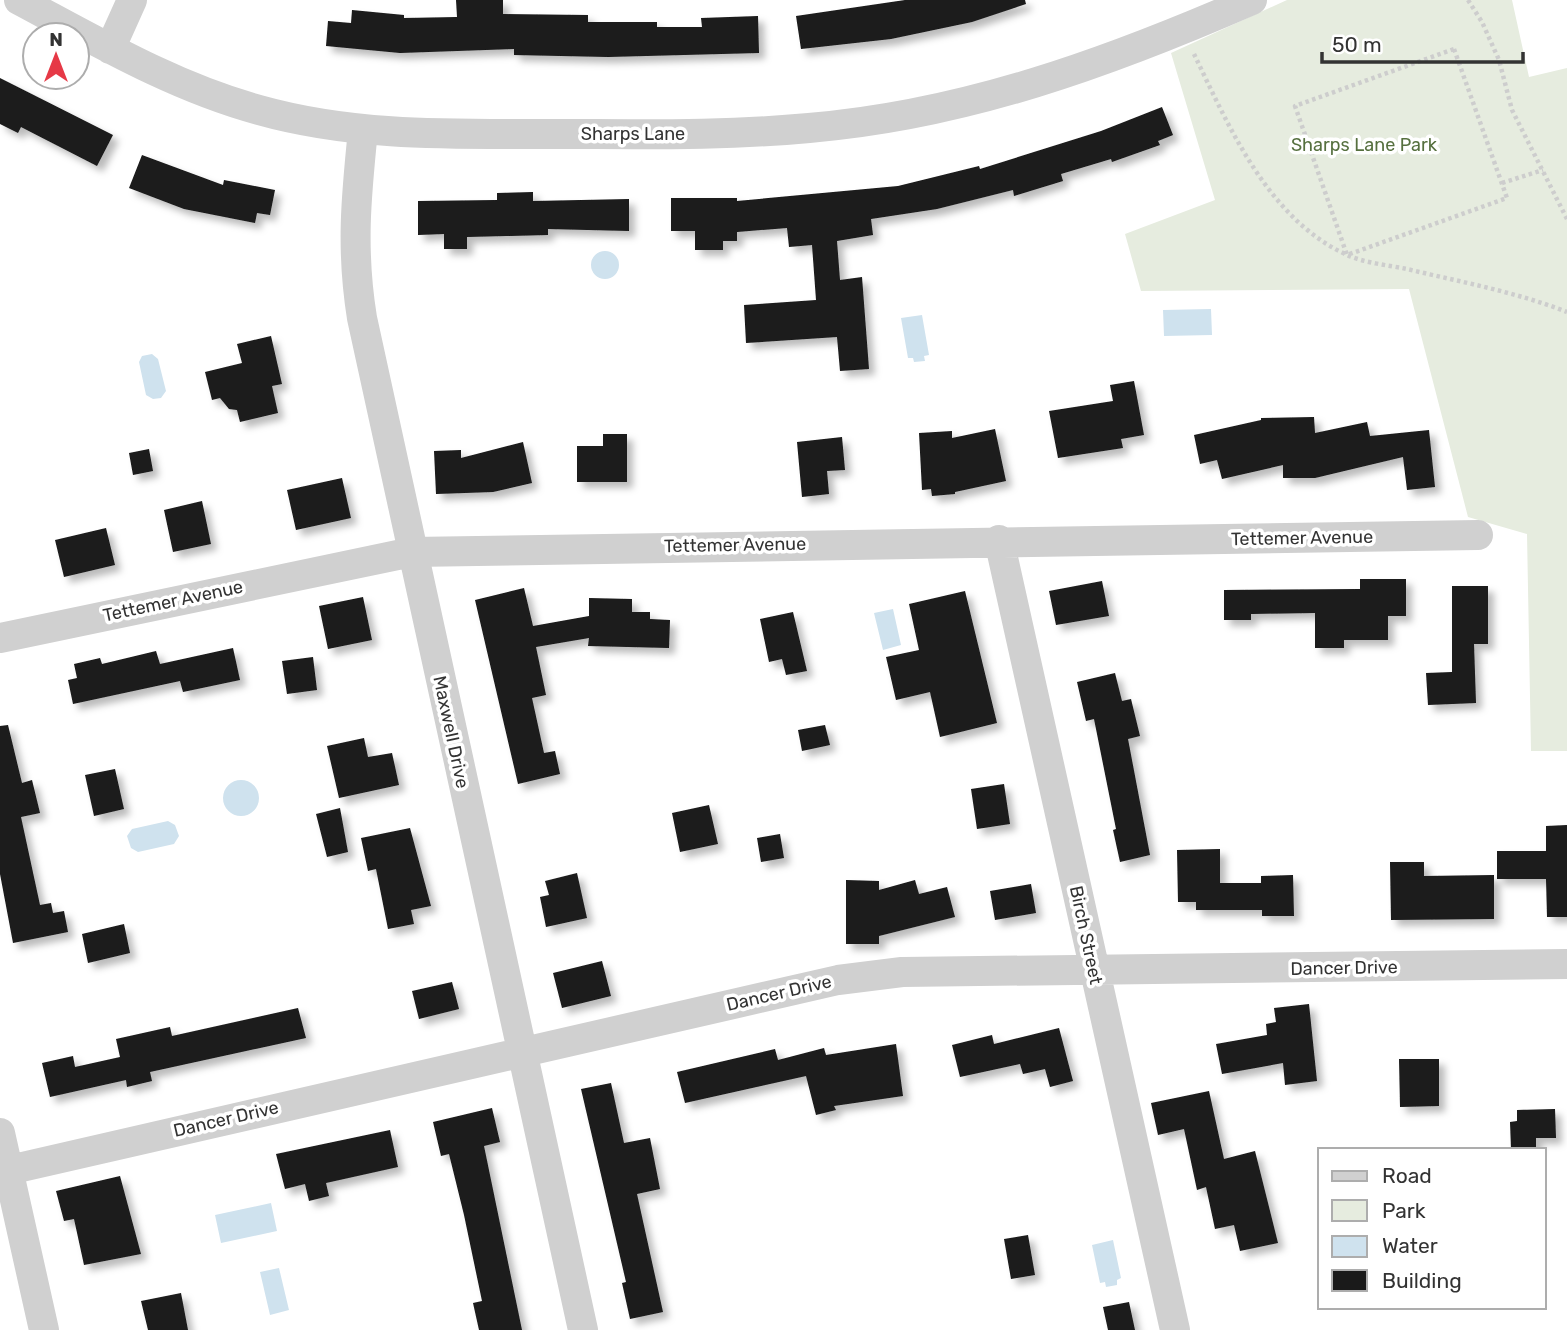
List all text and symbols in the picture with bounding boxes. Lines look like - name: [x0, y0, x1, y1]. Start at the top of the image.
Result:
- north arrow: [21, 21, 91, 91]
- scale bar: [1322, 21, 1523, 65]
- text: N: [49, 28, 63, 51]
- text: 50 m: [1332, 32, 1382, 57]
- street label: Sharps Lane: [581, 123, 685, 145]
- park label: Sharps Lane Park: [1291, 134, 1438, 156]
- street label: Tettemer Avenue: [1231, 526, 1373, 550]
- street label: Tettemer Avenue: [664, 533, 806, 557]
- street label: Tettemer Avenue: [101, 575, 245, 627]
- street label: Maxwell Drive: [428, 674, 474, 790]
- street label: Birch Street: [1065, 884, 1107, 986]
- street label: Dancer Drive: [1290, 956, 1398, 980]
- street label: Dancer Drive: [724, 970, 834, 1016]
- street label: Dancer Drive: [171, 1096, 281, 1142]
- legend: [1318, 1148, 1546, 1309]
- text: Road: [1382, 1163, 1432, 1188]
- text: Park: [1382, 1198, 1426, 1223]
- text: Water: [1382, 1233, 1438, 1258]
- text: Building: [1382, 1268, 1462, 1293]

